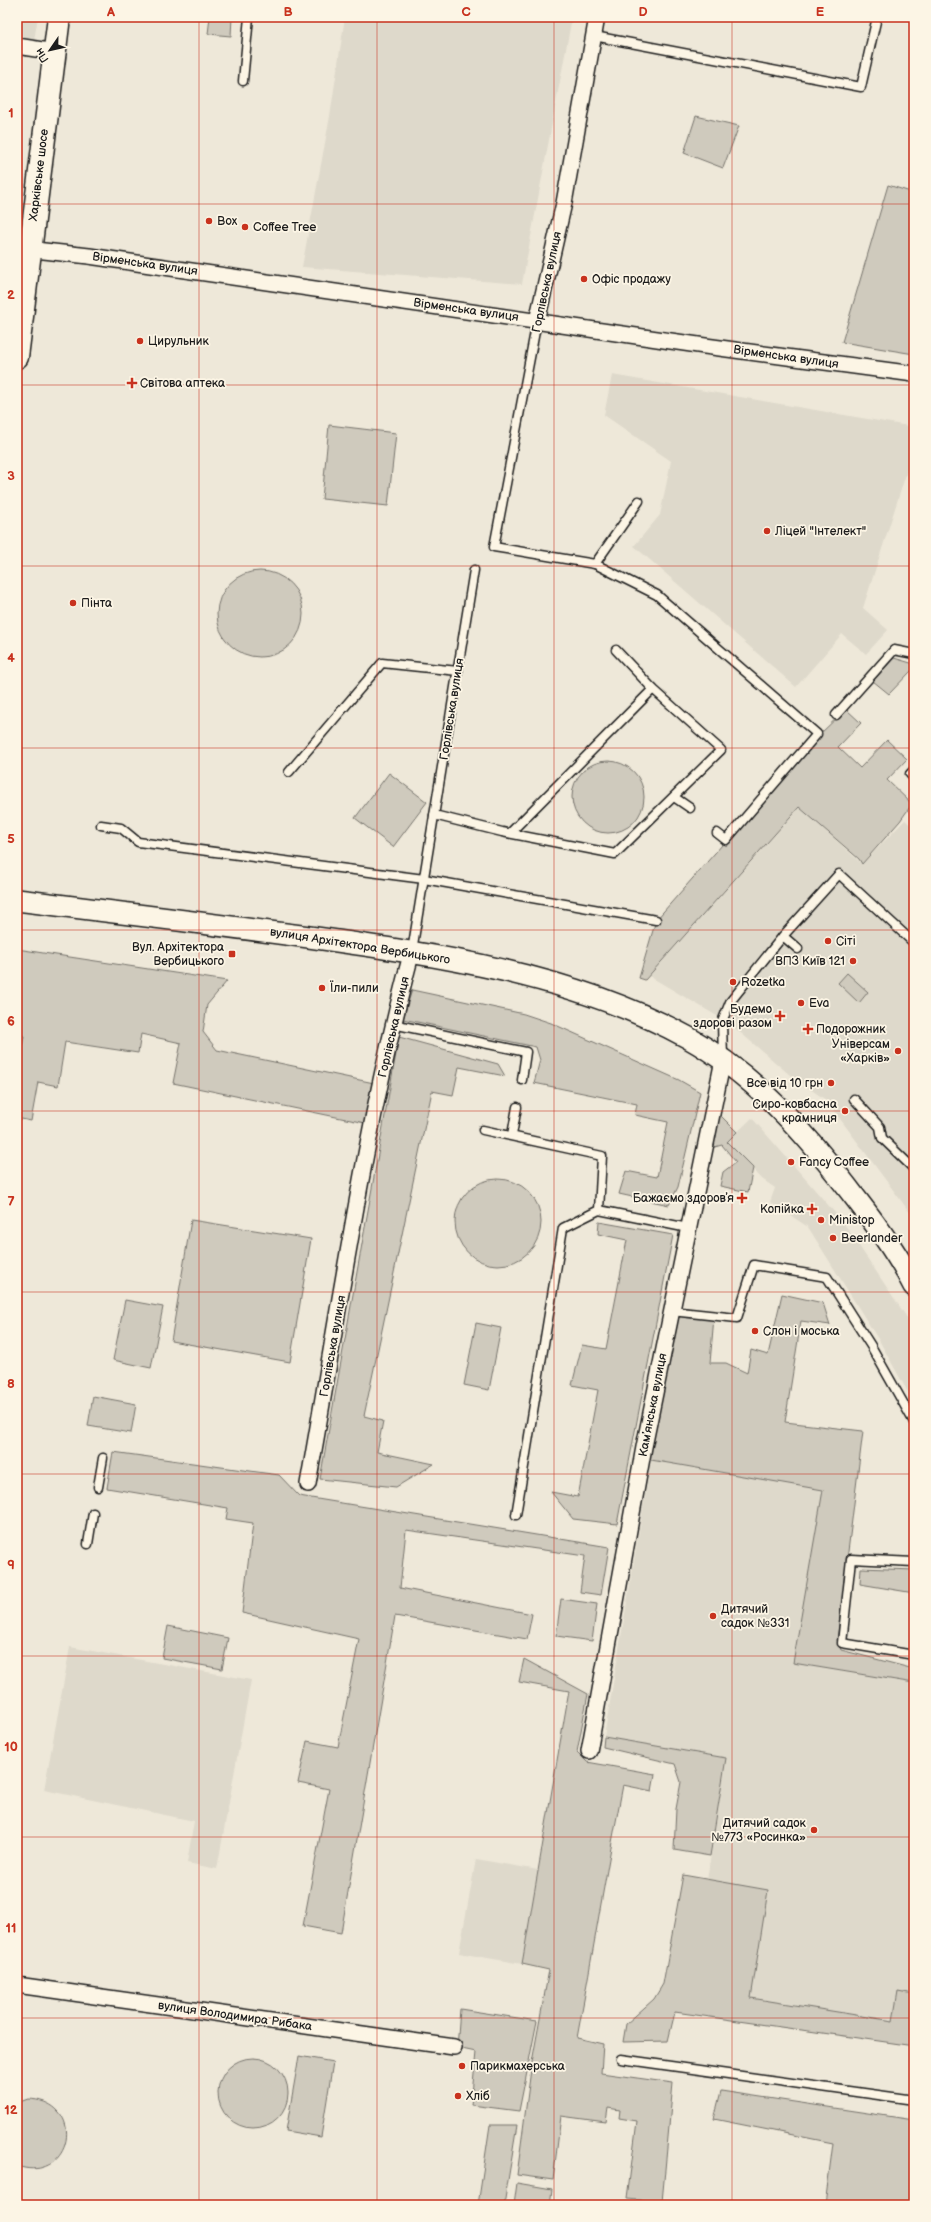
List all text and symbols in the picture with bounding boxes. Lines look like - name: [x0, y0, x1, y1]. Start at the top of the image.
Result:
- text: A: [106, 4, 115, 20]
- text: B: [283, 4, 293, 20]
- text: C: [461, 4, 471, 20]
- text: D: [638, 4, 648, 20]
- text: E: [816, 4, 825, 20]
- north arrow: [30, 30, 70, 70]
- text: Пн: [33, 46, 52, 65]
- text: 1: [8, 105, 14, 121]
- street label: Харківське шосе: [26, 128, 52, 222]
- place label: Box: [217, 214, 238, 229]
- marker: Box: [204, 216, 214, 226]
- place label: Coffee Tree: [253, 220, 316, 235]
- marker: Coffee Tree: [240, 222, 250, 232]
- street label: Горлівська вулиця: [529, 230, 565, 334]
- street label: Вірменська вулиця: [91, 249, 199, 279]
- place label: Офіс продажу: [592, 272, 671, 287]
- marker: Офіс продажу: [579, 274, 589, 284]
- text: 2: [7, 287, 15, 303]
- street label: Вірменська вулиця: [412, 295, 520, 325]
- place label: Цирульник: [148, 334, 209, 349]
- marker: Цирульник: [135, 336, 145, 346]
- street label: Вірменська вулиця: [732, 342, 840, 372]
- place label: Світова аптека: [140, 376, 225, 391]
- marker: Світова аптека: [127, 378, 137, 388]
- text: 3: [7, 468, 15, 484]
- place label: Ліцей "Інтелект": [774, 524, 866, 539]
- marker: Ліцей "Інтелект": [762, 526, 772, 536]
- place label: Пінта: [81, 596, 112, 611]
- marker: Пінта: [68, 598, 78, 608]
- text: 4: [7, 650, 15, 666]
- street label: Горлівська вулиця: [437, 657, 468, 761]
- text: 5: [7, 831, 15, 847]
- street label: вулиця Архітектора Вербицького: [269, 924, 451, 968]
- place label: Сіті: [836, 934, 856, 949]
- marker: Сіті: [823, 936, 833, 946]
- place label: Вул. Архітектора Вербицького: [132, 940, 224, 969]
- marker: Вул. Архітектора Вербицького: [227, 949, 237, 959]
- place label: ВПЗ Київ 121: [775, 954, 845, 969]
- marker: ВПЗ Київ 121: [848, 956, 858, 966]
- street label: Горлівська вулиця: [375, 975, 413, 1079]
- place label: Rozetka: [741, 975, 785, 990]
- marker: Rozetka: [728, 977, 738, 987]
- place label: Їли-пили: [329, 980, 379, 996]
- marker: Їли-пили: [317, 983, 327, 993]
- place label: Eva: [809, 996, 830, 1011]
- marker: Eva: [796, 998, 806, 1008]
- place label: Будемо здорові разом: [693, 1002, 772, 1031]
- marker: Будемо здорові разом: [775, 1011, 785, 1021]
- text: 6: [7, 1013, 15, 1029]
- place label: Подорожник: [816, 1022, 886, 1037]
- marker: Подорожник: [803, 1024, 813, 1034]
- place label: Універсам «Харків»: [832, 1037, 890, 1066]
- marker: Універсам «Харків»: [893, 1046, 903, 1056]
- place label: Все від 10 грн: [747, 1076, 823, 1091]
- marker: Все від 10 грн: [826, 1078, 836, 1088]
- place label: Сиро-ковбасна крамниця: [753, 1097, 837, 1126]
- marker: Сиро-ковбасна крамниця: [840, 1106, 850, 1116]
- place label: Fancy Coffee: [799, 1155, 869, 1170]
- marker: Fancy Coffee: [786, 1157, 796, 1167]
- place label: Бажаємо здоровʼя: [633, 1191, 734, 1206]
- marker: Бажаємо здоровʼя: [737, 1193, 747, 1203]
- text: 7: [7, 1194, 15, 1210]
- place label: Копійка: [760, 1202, 804, 1217]
- marker: Копійка: [807, 1204, 817, 1214]
- place label: Ministop: [829, 1213, 875, 1228]
- marker: Ministop: [816, 1215, 826, 1225]
- place label: Beerlander: [841, 1231, 903, 1246]
- marker: Beerlander: [828, 1233, 838, 1243]
- street label: Горлівська вулиця: [317, 1294, 349, 1398]
- place label: Слон і моська: [763, 1324, 840, 1339]
- marker: Слон і моська: [750, 1326, 760, 1336]
- street label: Камʼянська вулиця: [636, 1352, 670, 1458]
- text: 8: [7, 1376, 15, 1392]
- text: 9: [7, 1557, 15, 1573]
- place label: Дитячий садок №331: [721, 1602, 789, 1631]
- marker: Дитячий садок №331: [708, 1611, 718, 1621]
- text: 10: [4, 1739, 18, 1755]
- place label: Дитячий садок №773 «Росинка»: [711, 1816, 807, 1845]
- marker: Дитячий садок №773 «Росинка»: [809, 1825, 819, 1835]
- text: 11: [6, 1920, 16, 1936]
- street label: вулиця Володимира Рибака: [157, 1998, 313, 2034]
- place label: Парикмахерська: [470, 2059, 565, 2074]
- marker: Парикмахерська: [457, 2061, 467, 2071]
- place label: Хліб: [466, 2089, 490, 2104]
- marker: Хліб: [453, 2091, 463, 2101]
- text: 12: [4, 2102, 18, 2118]

